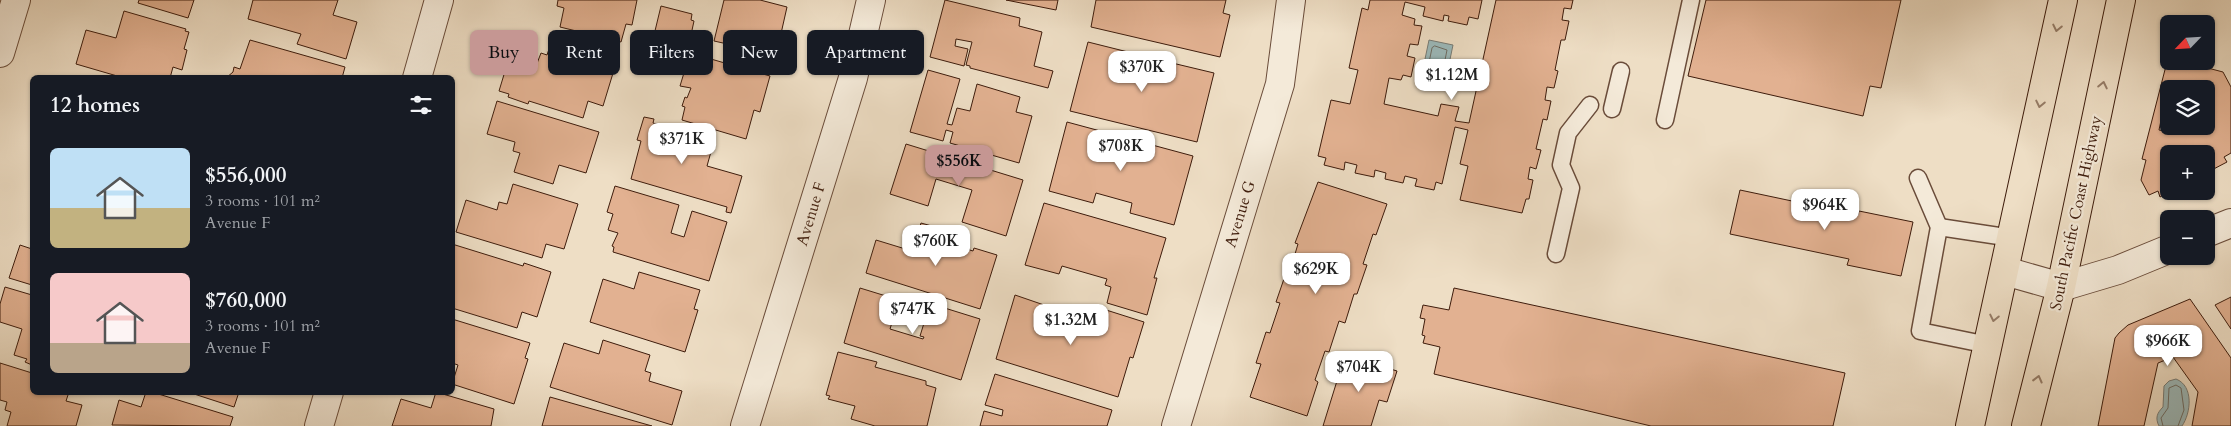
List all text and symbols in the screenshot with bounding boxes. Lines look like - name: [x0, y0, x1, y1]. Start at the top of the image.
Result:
- north arrow: [2160, 15, 2215, 70]
- map controls: [2160, 15, 2215, 265]
- one-way arrow: [2052, 24, 2063, 33]
- chip: Buy: [470, 30, 538, 75]
- chip: Rent: [548, 30, 620, 75]
- chip: Filters: [630, 30, 713, 75]
- chip: New: [723, 30, 797, 75]
- chip: Apartment: [807, 30, 924, 75]
- pin: $370K: [1107, 51, 1177, 93]
- text: $370K: [1119, 56, 1165, 78]
- pin: $1.12M: [1411, 58, 1493, 101]
- text: $1.12M: [1426, 64, 1478, 86]
- button: layers: [2160, 80, 2215, 135]
- one-way arrow: [2097, 81, 2108, 90]
- text: 12 homes: [50, 91, 140, 120]
- icon: filters: [407, 91, 435, 119]
- one-way arrow: [2036, 100, 2046, 108]
- street label: South Pacific Coast Highway: [2045, 113, 2108, 312]
- pin: $371K: [647, 122, 717, 165]
- text: $371K: [659, 128, 705, 150]
- pin: $708K: [1086, 130, 1156, 172]
- text: $708K: [1098, 135, 1144, 157]
- pin: $556K: [924, 144, 994, 187]
- button: +: [2160, 145, 2215, 200]
- text: $556K: [936, 150, 982, 172]
- text: $556,000: [205, 161, 286, 190]
- icon: home: [90, 168, 150, 228]
- street label: Avenue G: [1219, 178, 1261, 250]
- street label: Avenue F: [791, 180, 831, 248]
- pin: $964K: [1790, 188, 1860, 231]
- text: 3 rooms · 101 m²: [205, 190, 320, 212]
- text: $964K: [1802, 194, 1848, 216]
- button: −: [2160, 210, 2215, 265]
- text: Avenue F: [205, 212, 270, 234]
- pin: $760K: [901, 224, 971, 267]
- text: $760K: [913, 230, 959, 252]
- pin: $629K: [1281, 252, 1351, 295]
- text: $629K: [1293, 258, 1339, 280]
- text: $760,000: [205, 286, 286, 315]
- pin: $747K: [878, 292, 948, 335]
- icon: home: [90, 293, 150, 353]
- text: $747K: [890, 298, 936, 320]
- pin: $1.32M: [1030, 304, 1112, 346]
- text: $1.32M: [1045, 309, 1097, 331]
- one-way arrow: [1989, 314, 2000, 323]
- text: 3 rooms · 101 m²: [205, 315, 320, 337]
- pin: $966K: [2133, 324, 2203, 367]
- text: $966K: [2145, 330, 2191, 352]
- text: Avenue F: [205, 337, 270, 359]
- pin: $704K: [1324, 350, 1394, 393]
- text: $704K: [1336, 356, 1382, 378]
- one-way arrow: [2032, 375, 2042, 383]

